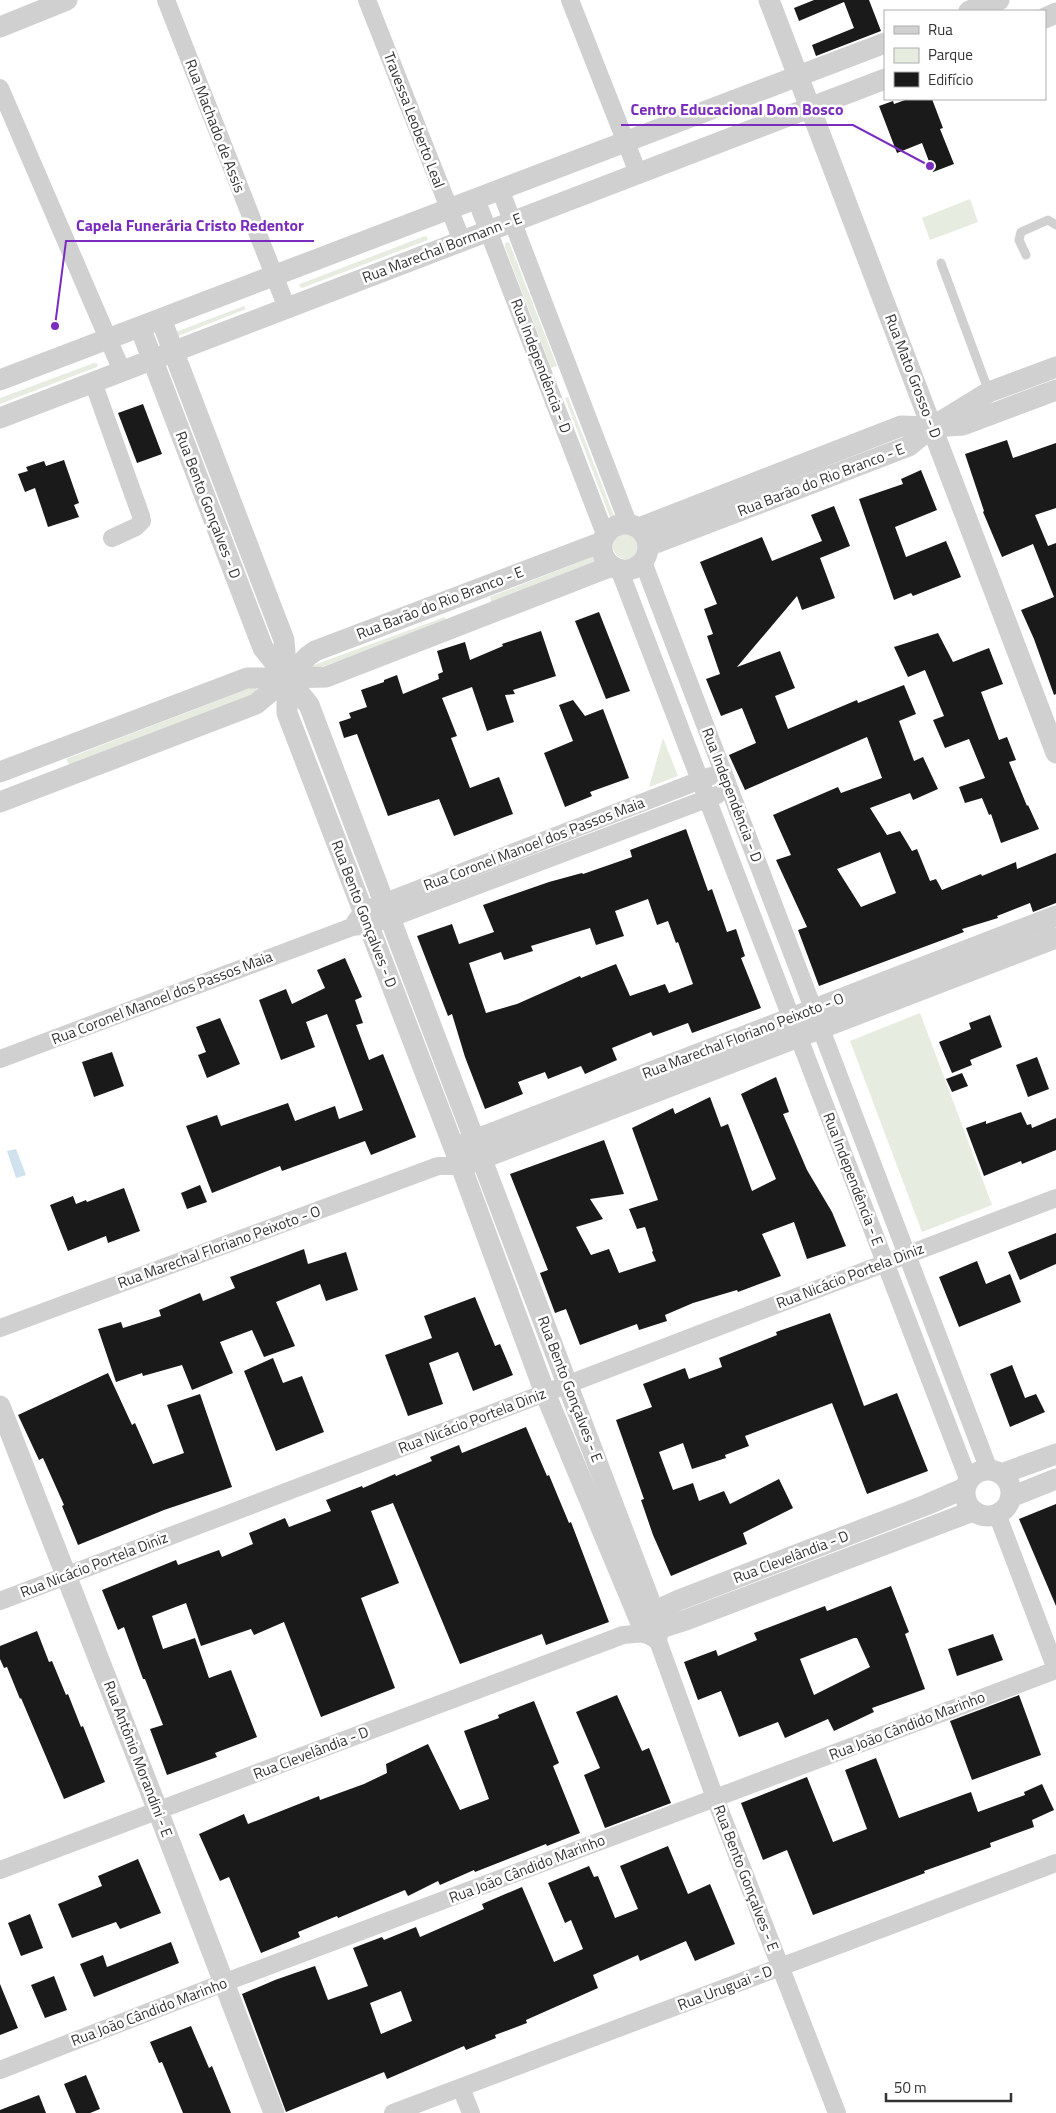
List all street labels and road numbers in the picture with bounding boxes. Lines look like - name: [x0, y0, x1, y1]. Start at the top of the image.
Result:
- street label: Travessa Leoberto Leal: [378, 48, 451, 191]
- street label: Rua Machado de Assis: [179, 56, 252, 196]
- street label: Rua Marechal Bormann - E: [359, 206, 525, 289]
- street label: Rua Independência - D: [505, 295, 578, 436]
- street label: Rua Mato Grosso - D: [879, 310, 948, 441]
- street label: Rua Bento Gonçalves - D: [170, 428, 247, 582]
- street label: Rua Barão do Rio Branco - E: [734, 437, 908, 522]
- street label: Rua Barão do Rio Branco - E: [353, 560, 527, 645]
- street label: Rua Independência - D: [696, 724, 769, 865]
- street label: Rua Coronel Manoel dos Passos Maia: [420, 790, 648, 896]
- street label: Rua Bento Gonçalves - D: [326, 837, 403, 991]
- street label: Rua Coronel Manoel dos Passos Maia: [48, 944, 276, 1050]
- street label: Rua Marechal Floriano Peixoto - O: [639, 986, 847, 1085]
- street label: Rua Independência - E: [817, 1109, 889, 1249]
- street label: Rua Marechal Floriano Peixoto - O: [114, 1199, 324, 1294]
- street label: Rua Nicácio Portela Diniz: [773, 1237, 927, 1314]
- street label: Rua Bento Gonçalves - E: [532, 1312, 609, 1465]
- street label: Rua Nicácio Portela Diniz: [395, 1382, 549, 1459]
- street label: Rua Clevelândia - D: [730, 1524, 852, 1589]
- street label: Rua Nicácio Portela Diniz: [17, 1526, 171, 1603]
- street label: Rua Antônio Morandini - E: [98, 1677, 179, 1840]
- street label: Rua João Cândido Marinho: [825, 1685, 988, 1766]
- street label: Rua Clevelândia - D: [250, 1720, 372, 1785]
- street label: Rua Bento Gonçalves - E: [708, 1801, 785, 1954]
- street label: Rua João Cândido Marinho: [445, 1828, 608, 1909]
- street label: Rua Uruguai - D: [674, 1959, 776, 2016]
- street label: Rua João Cândido Marinho: [67, 1971, 230, 2052]

